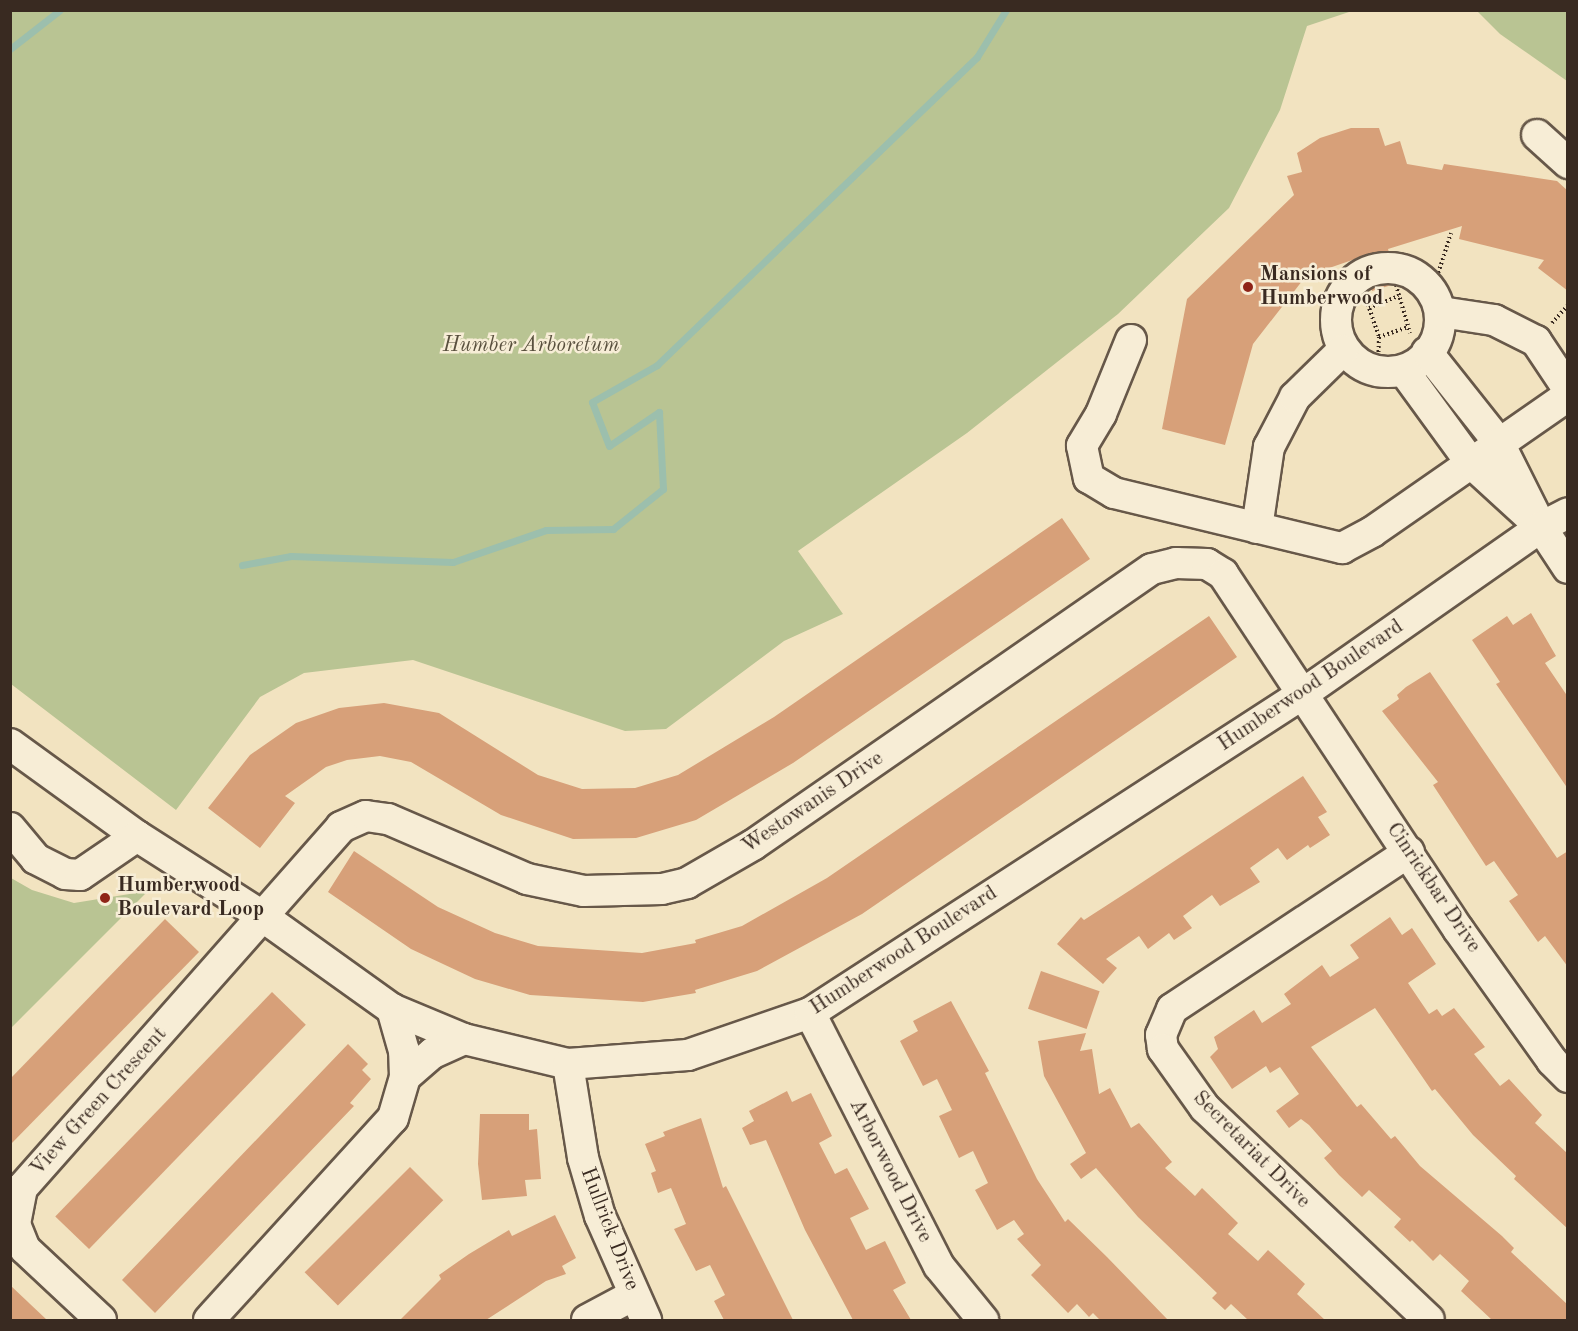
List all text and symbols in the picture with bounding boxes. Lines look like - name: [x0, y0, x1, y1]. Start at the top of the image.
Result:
- place label: Mansions of Humberwood: [1260, 262, 1383, 312]
- marker: Mansions of Humberwood: [1241, 280, 1255, 294]
- park label: Humber Arboretum: [443, 333, 619, 359]
- street label: Humberwood Boulevard: [1213, 615, 1409, 757]
- street label: Westowanis Drive: [738, 746, 888, 860]
- street label: Cinrickbar Drive: [1380, 818, 1486, 958]
- place label: Humberwood Boulevard Loop: [117, 873, 264, 923]
- street label: Humberwood Boulevard: [806, 881, 1002, 1021]
- marker: Humberwood Boulevard Loop: [98, 891, 112, 905]
- street label: View Green Crescent: [25, 1022, 173, 1182]
- street label: Secretariat Drive: [1187, 1086, 1315, 1214]
- street label: Arborwood Drive: [843, 1095, 937, 1247]
- street label: Hullrick Drive: [574, 1164, 644, 1294]

